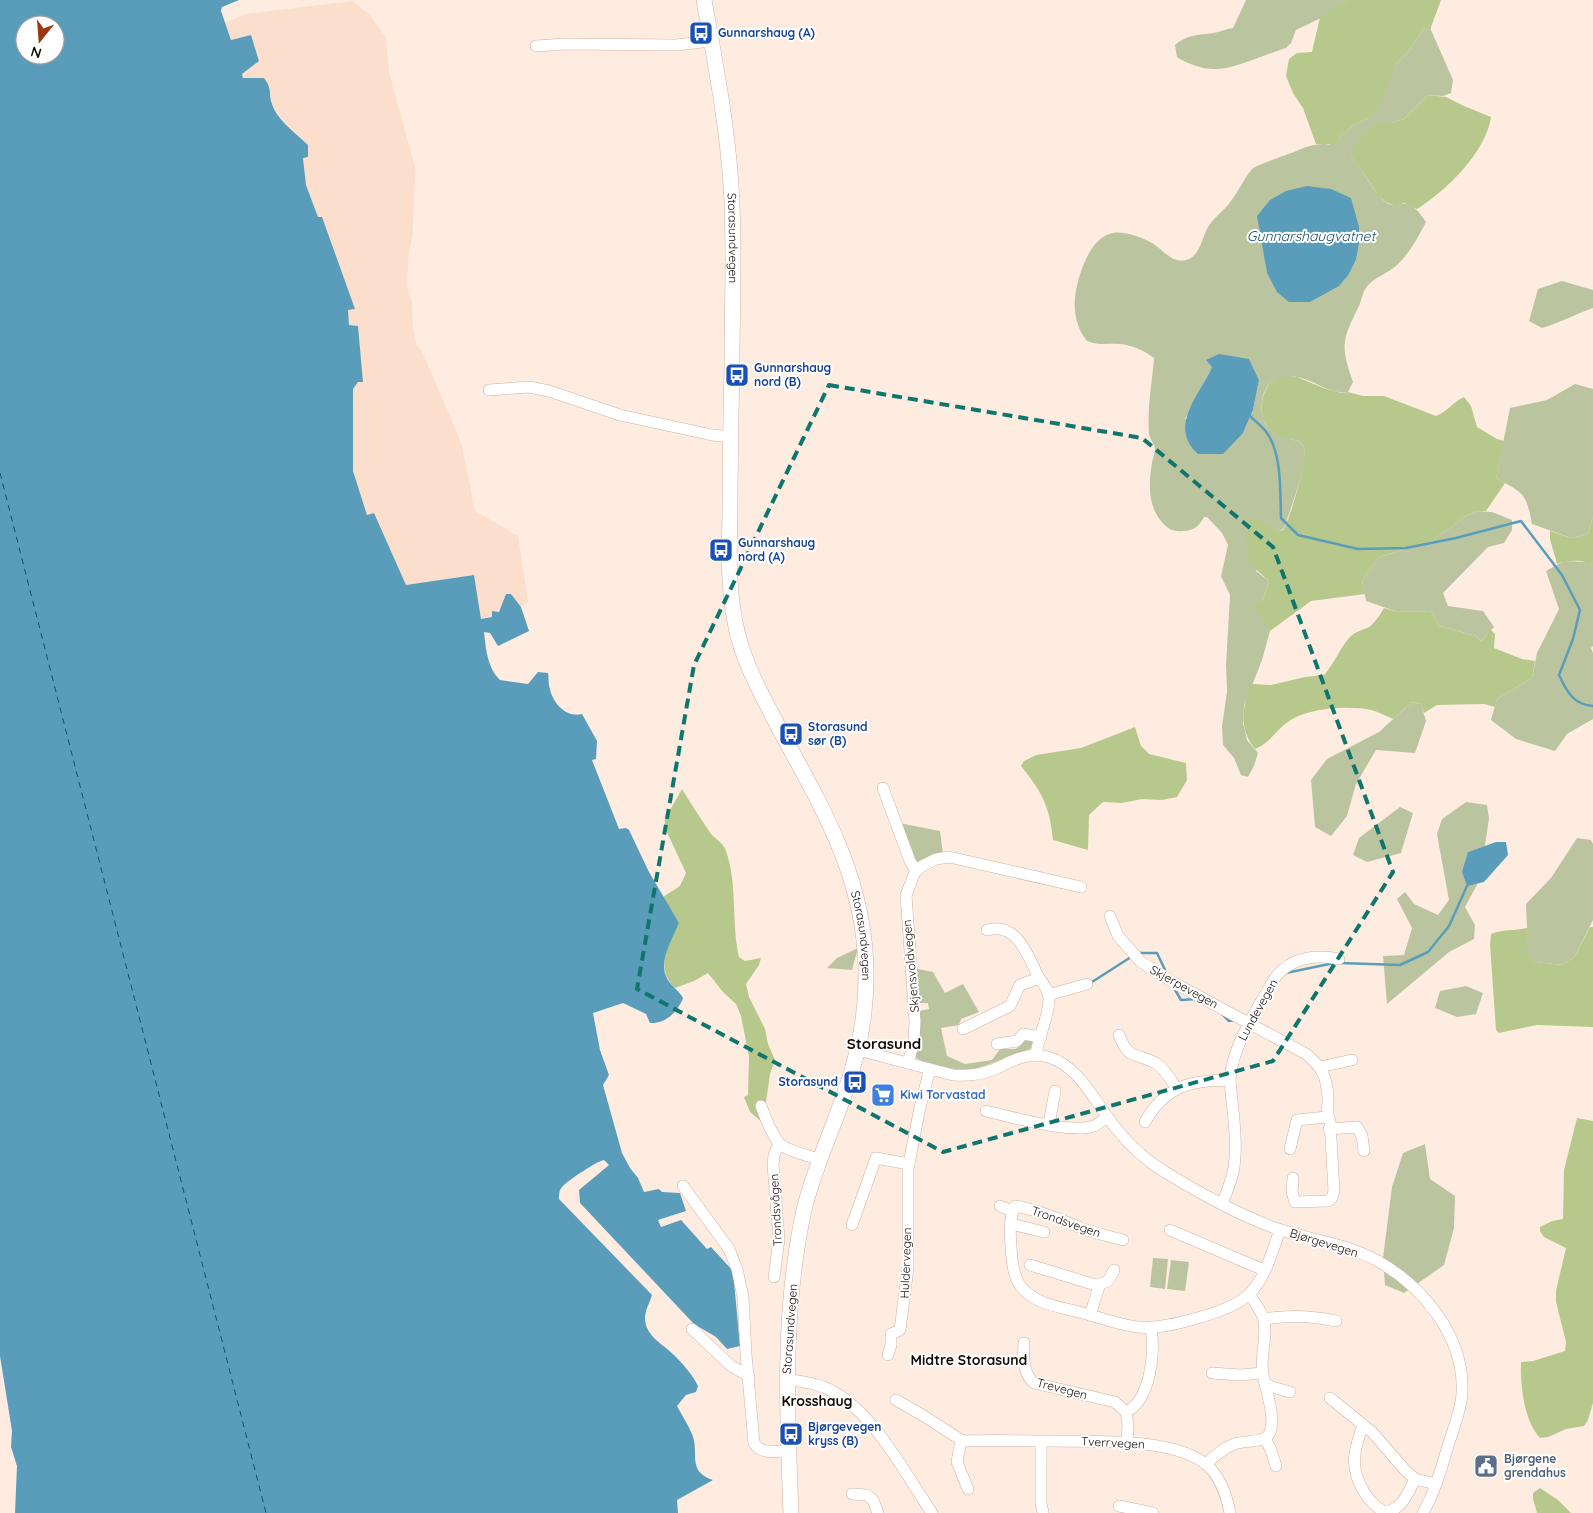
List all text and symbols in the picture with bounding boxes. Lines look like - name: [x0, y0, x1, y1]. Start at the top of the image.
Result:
- north arrow: [15, 15, 65, 65]
- bus stop icon: Gunnarshaug (A): [688, 20, 714, 46]
- place label: Gunnarshaug (A): [718, 25, 815, 40]
- text: N: [29, 42, 44, 63]
- street label: Storasundvegen: [724, 192, 741, 283]
- water label: Gunnarshaugvatnet: [1247, 227, 1378, 245]
- place label: Gunnarshaug nord (B): [754, 360, 831, 389]
- bus stop icon: Gunnarshaug nord (B): [724, 362, 750, 388]
- place label: Gunnarshaug nord (A): [738, 535, 815, 564]
- bus stop icon: Gunnarshaug nord (A): [708, 537, 734, 563]
- place label: Storasund sør (B): [808, 719, 868, 748]
- bus stop icon: Storasund sør (B): [778, 721, 804, 747]
- street label: Storasundvegen: [848, 889, 874, 980]
- street label: Skjensvoldvegen: [899, 919, 922, 1013]
- street label: Skjerpevegen: [1147, 962, 1221, 1011]
- street label: Lundevegen: [1234, 976, 1281, 1043]
- district label: Storasund: [847, 1034, 921, 1053]
- bus stop icon: Storasund: [842, 1069, 868, 1095]
- place label: Storasund: [778, 1074, 838, 1089]
- supermarket icon: Kiwi Torvastad: [870, 1082, 896, 1108]
- place label: Kiwi Torvastad: [900, 1087, 986, 1102]
- street label: Trondsvågen: [766, 1173, 785, 1247]
- street label: Trondsvegen: [1030, 1203, 1103, 1240]
- street label: Bjørgevegen: [1288, 1225, 1360, 1260]
- street label: Huldervegen: [897, 1227, 914, 1299]
- street label: Storasundvegen: [779, 1283, 800, 1375]
- district label: Midtre Storasund: [911, 1351, 1027, 1369]
- street label: Trevegen: [1035, 1375, 1089, 1402]
- district label: Krosshaug: [782, 1392, 853, 1410]
- place label: Bjørgevegen kryss (B): [808, 1419, 881, 1448]
- bus stop icon: Bjørgevegen kryss (B): [778, 1421, 804, 1447]
- street label: Tverrvegen: [1081, 1433, 1145, 1452]
- place label: Bjørgene grendahus: [1504, 1451, 1566, 1480]
- public building icon: Bjørgene grendahus: [1473, 1453, 1499, 1479]

